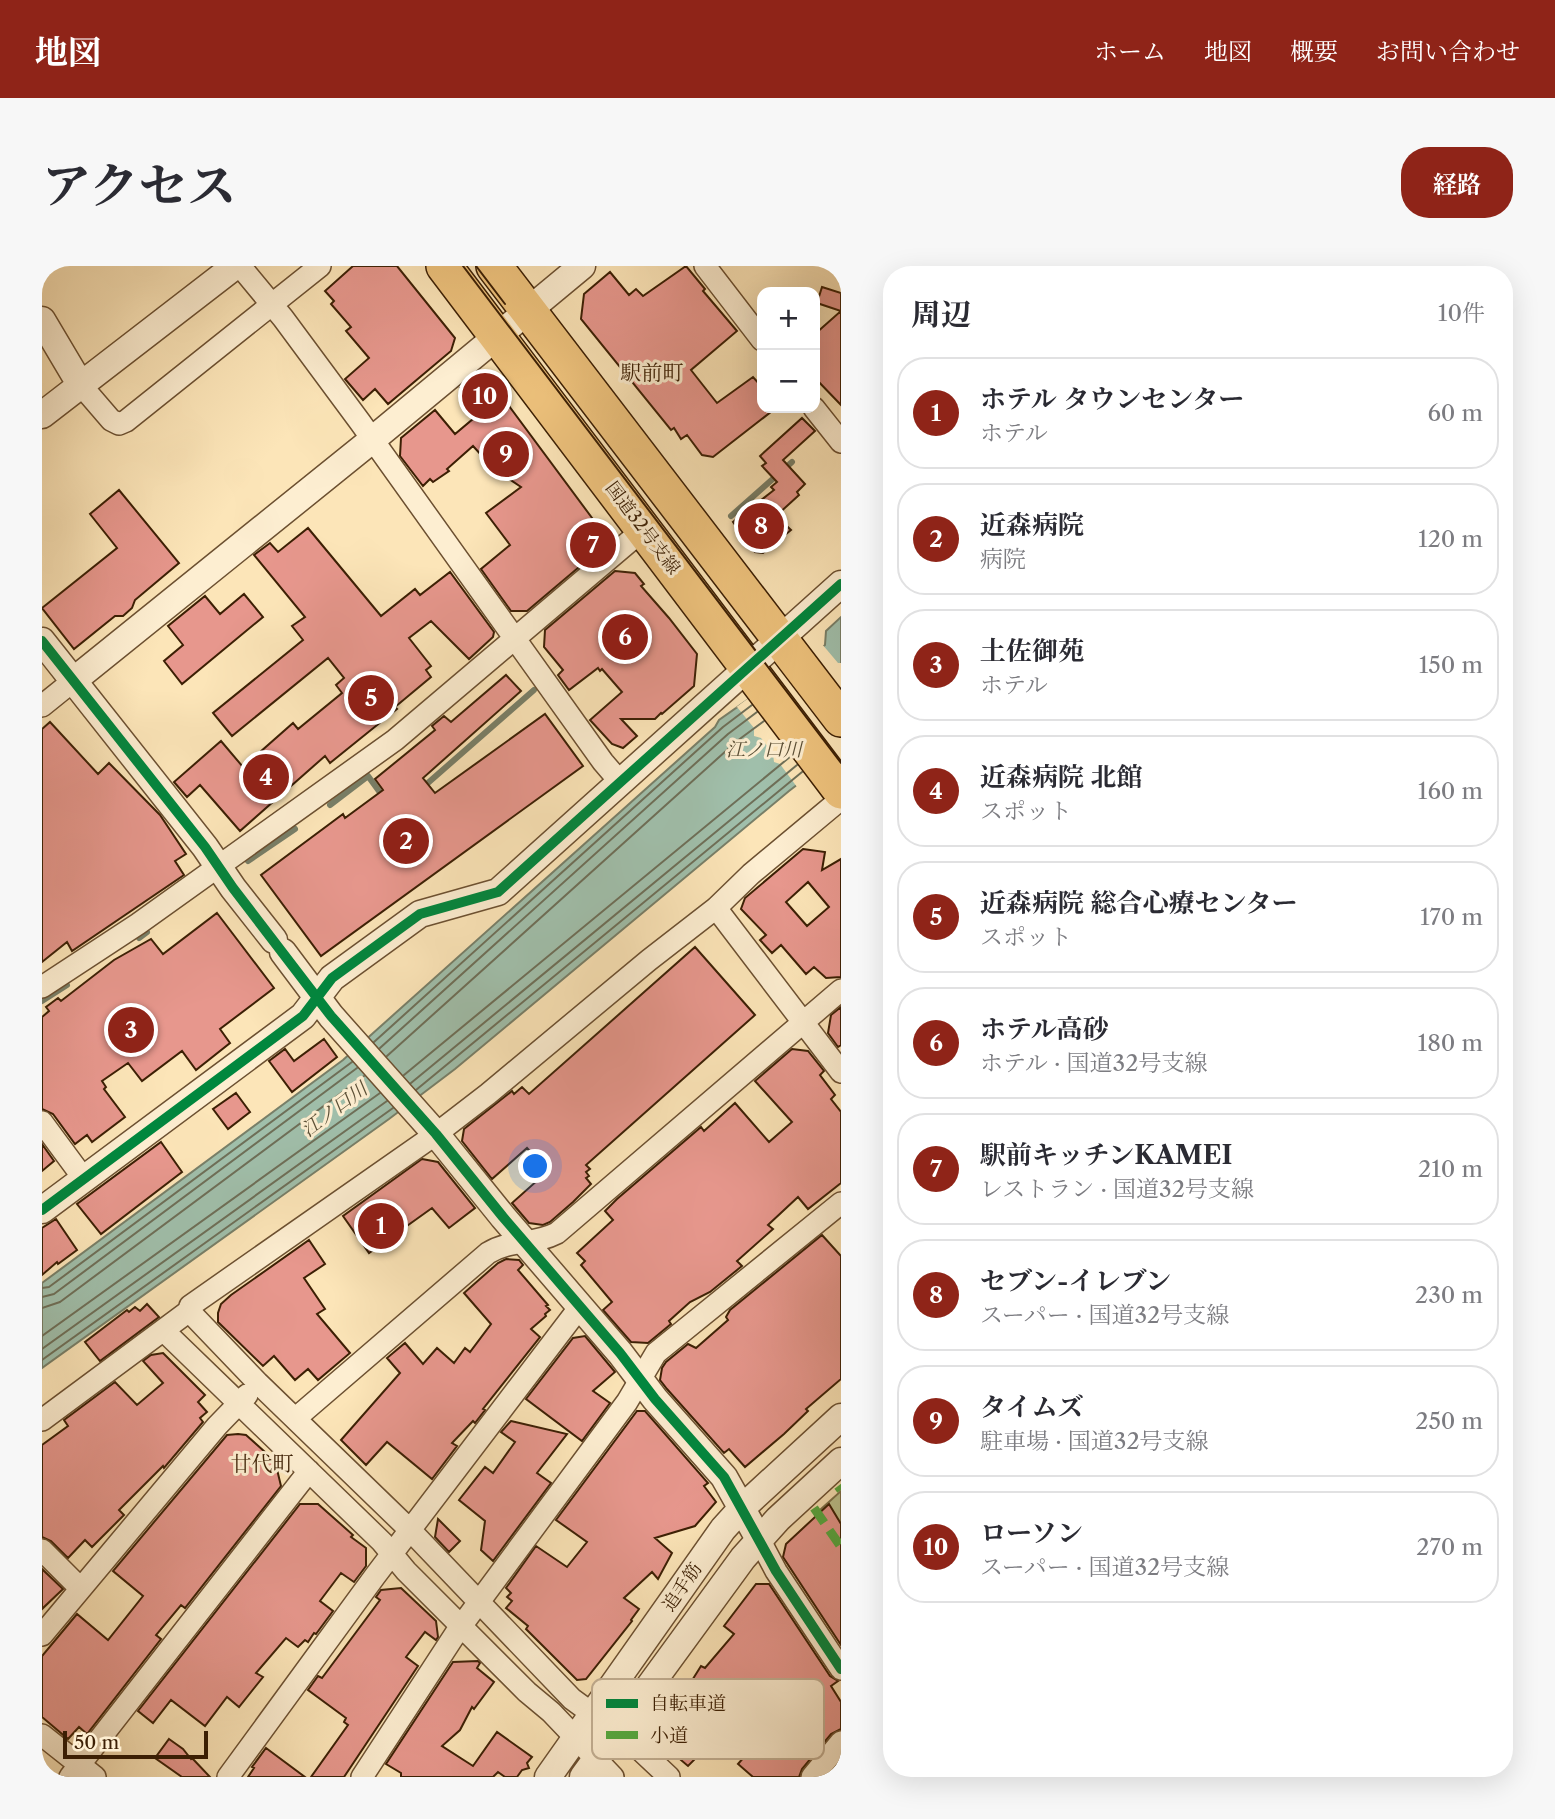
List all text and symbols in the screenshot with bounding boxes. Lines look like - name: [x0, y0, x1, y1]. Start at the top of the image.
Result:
- text: 地図: [35, 32, 101, 73]
- text: ホーム: [1094, 37, 1166, 66]
- text: 地図: [1204, 37, 1252, 66]
- text: 概要: [1290, 37, 1338, 66]
- text: お問い合わせ: [1376, 37, 1520, 66]
- button: 経路: [1401, 147, 1513, 218]
- text: アクセス: [42, 155, 237, 216]
- map controls: [757, 287, 820, 413]
- button: +: [757, 287, 820, 350]
- text: 周辺: [911, 296, 971, 333]
- text: 10件: [1438, 299, 1485, 327]
- button: −: [757, 350, 820, 413]
- district label: 駅前町: [621, 360, 684, 385]
- pin: 10: [462, 370, 508, 422]
- text: ホテル タウンセンター: [980, 383, 1244, 415]
- text: 1: [931, 399, 941, 427]
- text: 60 m: [1427, 399, 1483, 427]
- text: ホテル: [980, 419, 1048, 447]
- pin: 9: [483, 428, 529, 480]
- street label: 国道32号支線: [601, 477, 685, 579]
- pin: 8: [738, 500, 784, 552]
- text: 近森病院: [980, 509, 1084, 541]
- pin: 7: [570, 519, 616, 571]
- text: 2: [929, 525, 943, 553]
- text: 120 m: [1418, 525, 1483, 553]
- text: 病院: [980, 545, 1026, 573]
- pin: 6: [602, 611, 648, 663]
- text: 土佐御苑: [980, 635, 1084, 667]
- text: 3: [930, 651, 943, 679]
- text: 150 m: [1419, 651, 1483, 679]
- text: ホテル: [980, 671, 1048, 699]
- pin: 5: [348, 672, 394, 724]
- water label: 江ノ口川: [726, 738, 804, 761]
- pin: 4: [243, 751, 289, 803]
- text: 近森病院 北館: [980, 761, 1143, 793]
- text: 4: [929, 777, 943, 805]
- text: 160 m: [1418, 777, 1483, 805]
- text: スポット: [980, 797, 1072, 825]
- pin: 2: [383, 815, 429, 867]
- text: 近森病院 総合心療センター: [980, 887, 1297, 919]
- text: 5: [930, 903, 942, 931]
- text: 170 m: [1420, 903, 1483, 931]
- text: スポット: [980, 923, 1072, 951]
- pin: 3: [108, 1004, 154, 1056]
- text: ホテル高砂: [980, 1013, 1109, 1045]
- text: 6: [929, 1029, 943, 1057]
- text: 180 m: [1418, 1029, 1483, 1057]
- text: ホテル · 国道32号支線: [980, 1049, 1207, 1077]
- water label: 江ノ口川: [297, 1076, 373, 1141]
- text: 駅前キッチンKAMEI: [980, 1139, 1232, 1171]
- your location: [518, 1149, 552, 1183]
- text: 7: [930, 1155, 942, 1183]
- text: 210 m: [1418, 1155, 1483, 1183]
- text: レストラン · 国道32号支線: [980, 1175, 1254, 1203]
- pin: 1: [358, 1200, 404, 1252]
- text: セブン-イレブン: [980, 1265, 1171, 1297]
- text: 8: [929, 1281, 943, 1309]
- text: 230 m: [1415, 1281, 1483, 1309]
- text: スーパー · 国道32号支線: [980, 1301, 1229, 1329]
- text: タイムズ: [980, 1391, 1083, 1423]
- text: 9: [929, 1407, 943, 1435]
- text: 250 m: [1415, 1407, 1483, 1435]
- text: 駐車場 · 国道32号支線: [980, 1427, 1209, 1455]
- district label: 廿代町: [231, 1451, 294, 1476]
- text: ローソン: [980, 1517, 1083, 1549]
- text: 10: [924, 1533, 948, 1561]
- text: 270 m: [1416, 1533, 1483, 1561]
- text: スーパー · 国道32号支線: [980, 1553, 1229, 1581]
- street label: 追手筋: [658, 1559, 706, 1615]
- legend: [592, 1679, 824, 1759]
- text: 自転車道: [650, 1692, 726, 1715]
- text: 小道: [650, 1724, 688, 1747]
- scale bar: [63, 1728, 208, 1760]
- text: 50 m: [74, 1731, 119, 1754]

